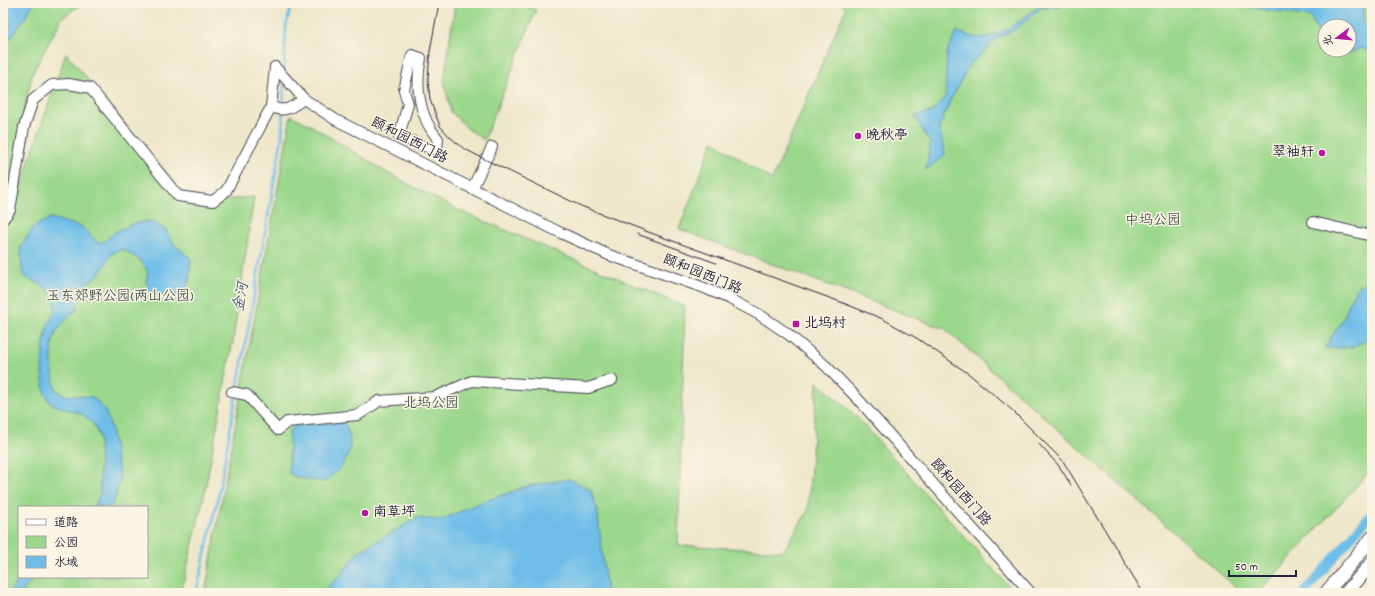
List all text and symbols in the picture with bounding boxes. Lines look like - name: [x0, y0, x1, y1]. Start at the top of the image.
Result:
- north arrow: [1317, 18, 1357, 58]
- text: 北: [1320, 33, 1339, 48]
- street label: 颐和园西门路: [367, 113, 451, 169]
- place label: 晚秋亭: [866, 126, 908, 146]
- marker: 晚秋亭: [853, 131, 863, 141]
- place label: 翠袖轩: [1272, 143, 1314, 163]
- marker: 翠袖轩: [1317, 148, 1327, 158]
- park label: 中坞公园: [1125, 211, 1181, 231]
- street label: 颐和园西门路: [659, 250, 745, 300]
- water label: 金河: [229, 277, 256, 314]
- park label: 玉东郊野公园(两山公园): [47, 287, 194, 307]
- place label: 北坞村: [804, 314, 846, 334]
- marker: 北坞村: [791, 319, 801, 329]
- park label: 北坞公园: [403, 394, 459, 414]
- street label: 颐和园西门路: [925, 455, 995, 531]
- place label: 南草坪: [373, 503, 416, 523]
- legend: [18, 506, 148, 578]
- marker: 南草坪: [360, 508, 370, 518]
- text: 道路: [54, 515, 78, 532]
- text: 公园: [54, 535, 78, 552]
- scale bar: [1229, 552, 1296, 578]
- text: 水域: [54, 555, 78, 572]
- text: 50 m: [1235, 559, 1258, 576]

